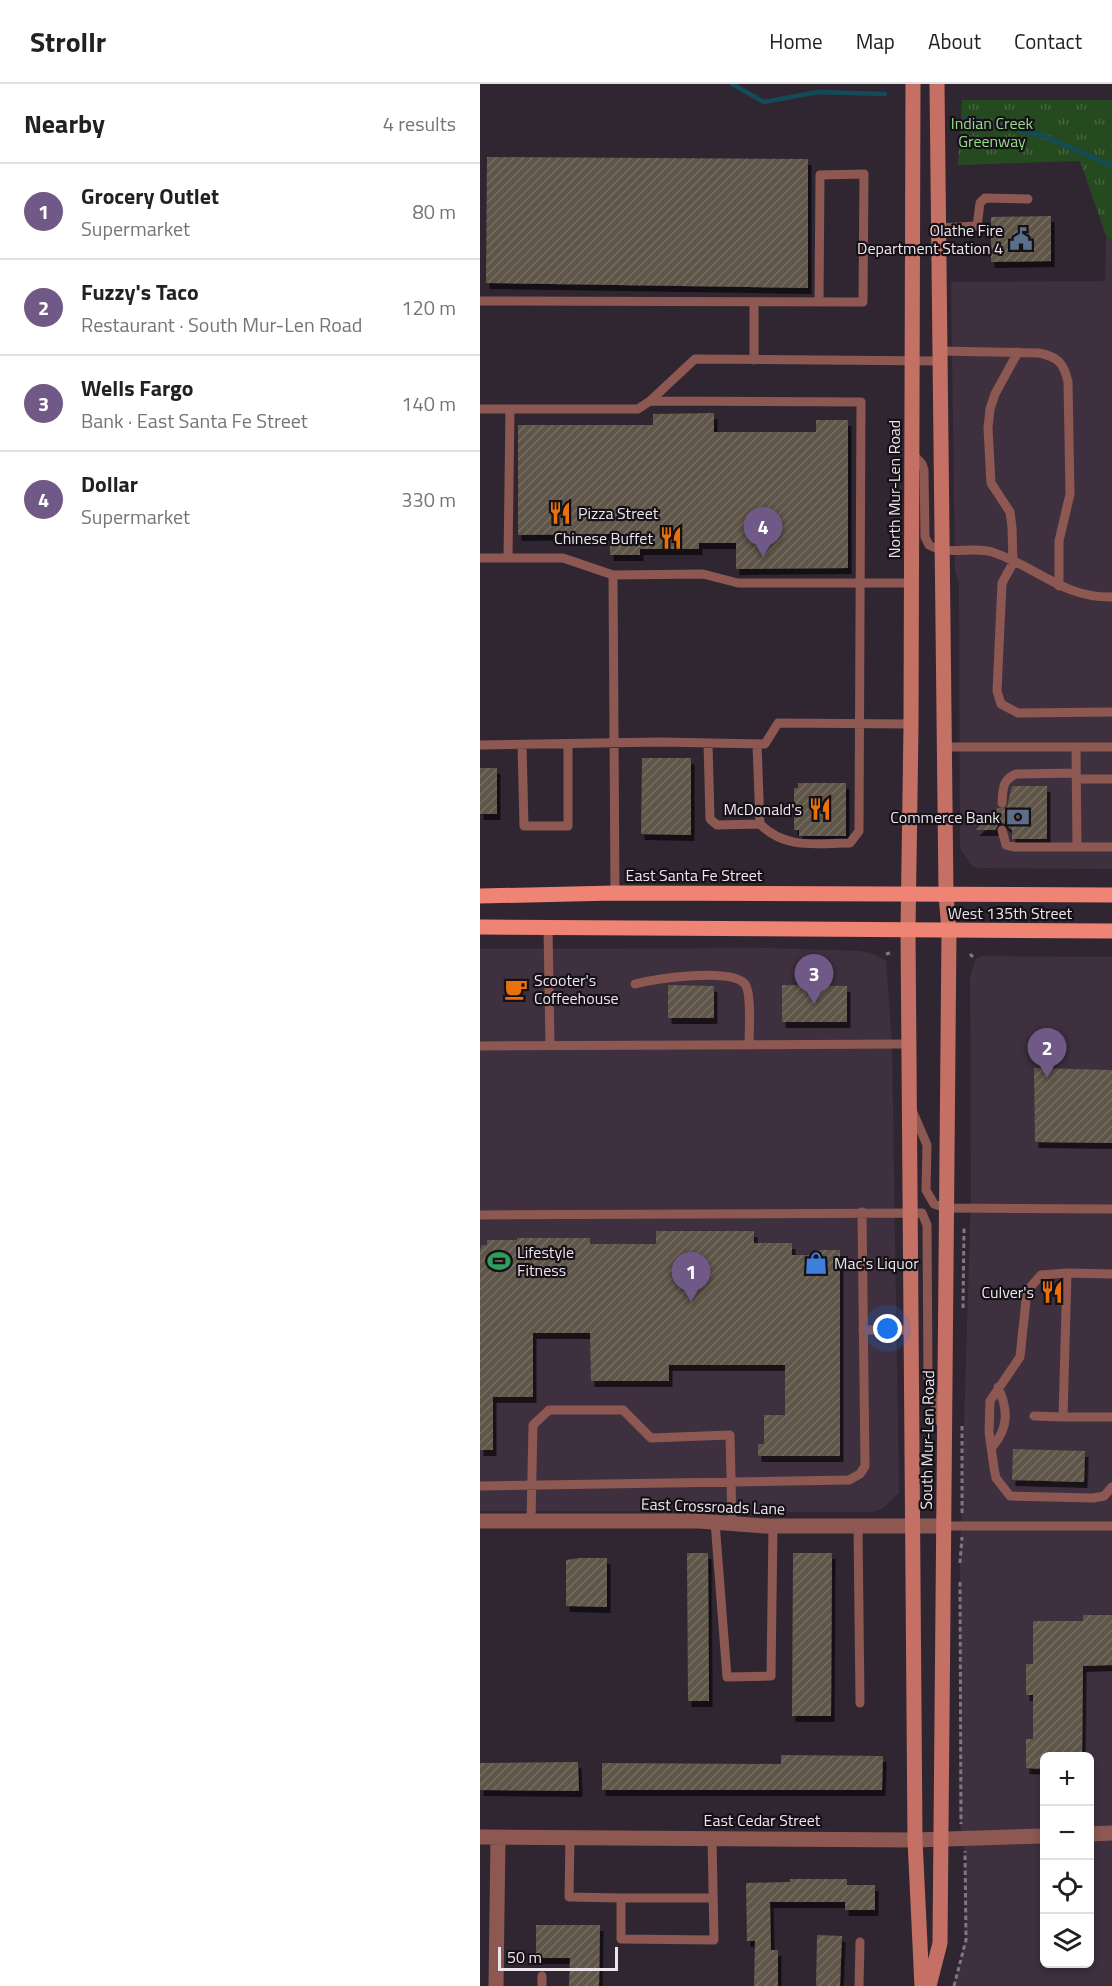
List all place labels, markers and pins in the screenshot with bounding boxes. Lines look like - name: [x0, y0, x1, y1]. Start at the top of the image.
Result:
- place label: Olathe Fire Department Station 4: [857, 218, 1003, 260]
- public building icon: Olathe Fire Department Station 4: [1008, 226, 1034, 252]
- restaurant icon: Pizza Street: [547, 500, 573, 526]
- place label: Pizza Street: [578, 501, 659, 525]
- pin: 4: [744, 508, 782, 557]
- restaurant icon: Chinese Buffet: [658, 525, 684, 551]
- place label: Chinese Buffet: [554, 526, 653, 550]
- restaurant icon: McDonald's: [807, 796, 833, 822]
- place label: McDonald's: [723, 797, 802, 821]
- bank icon: Commerce Bank: [1005, 804, 1031, 830]
- place label: Commerce Bank: [890, 805, 1000, 829]
- pin: 3: [794, 954, 834, 1004]
- place label: Scooter's Coffeehouse: [534, 968, 619, 1010]
- cafe icon: Scooter's Coffeehouse: [503, 976, 529, 1002]
- pin: 2: [1028, 1028, 1066, 1078]
- place label: Lifestyle Fitness: [517, 1240, 574, 1282]
- sports icon: Lifestyle Fitness: [486, 1248, 512, 1274]
- shop icon: Mac's Liquor: [803, 1250, 829, 1276]
- place label: Mac's Liquor: [834, 1251, 919, 1275]
- pin: 1: [672, 1252, 710, 1302]
- restaurant icon: Culver's: [1039, 1279, 1065, 1305]
- place label: Culver's: [981, 1280, 1034, 1304]

